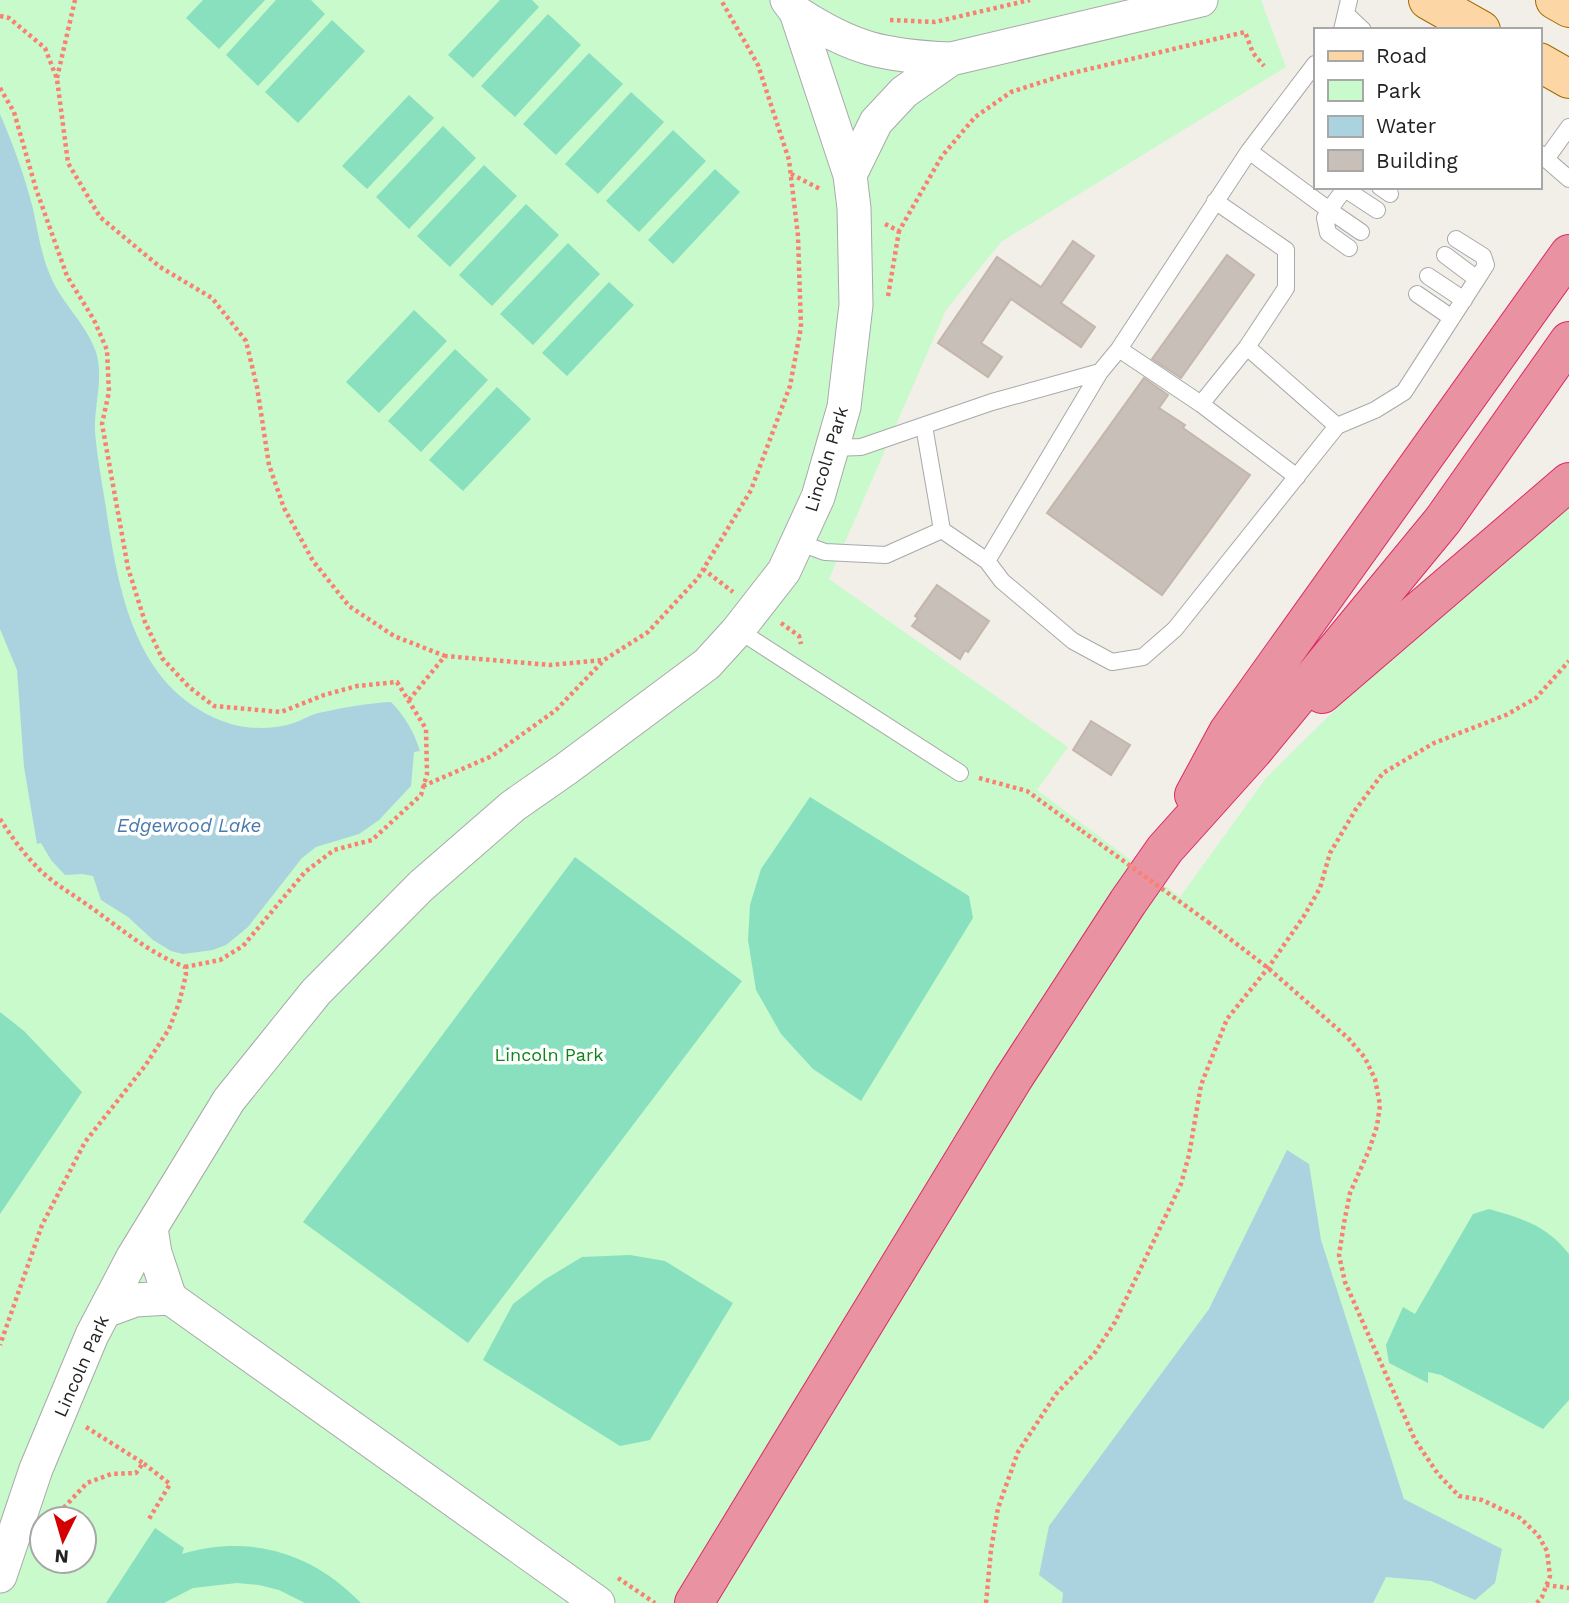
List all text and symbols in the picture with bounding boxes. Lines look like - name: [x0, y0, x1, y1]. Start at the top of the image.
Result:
- legend: [1314, 28, 1541, 189]
- text: Road: [1376, 43, 1427, 68]
- text: Park: [1376, 78, 1421, 103]
- text: Water: [1376, 113, 1437, 138]
- text: Building: [1376, 148, 1458, 173]
- street label: Lincoln Park: [800, 404, 852, 514]
- water label: Edgewood Lake: [117, 814, 261, 837]
- park label: Lincoln Park: [494, 1044, 604, 1065]
- street label: Lincoln Park: [49, 1312, 113, 1420]
- north arrow: [28, 1505, 98, 1575]
- text: N: [54, 1544, 70, 1569]

